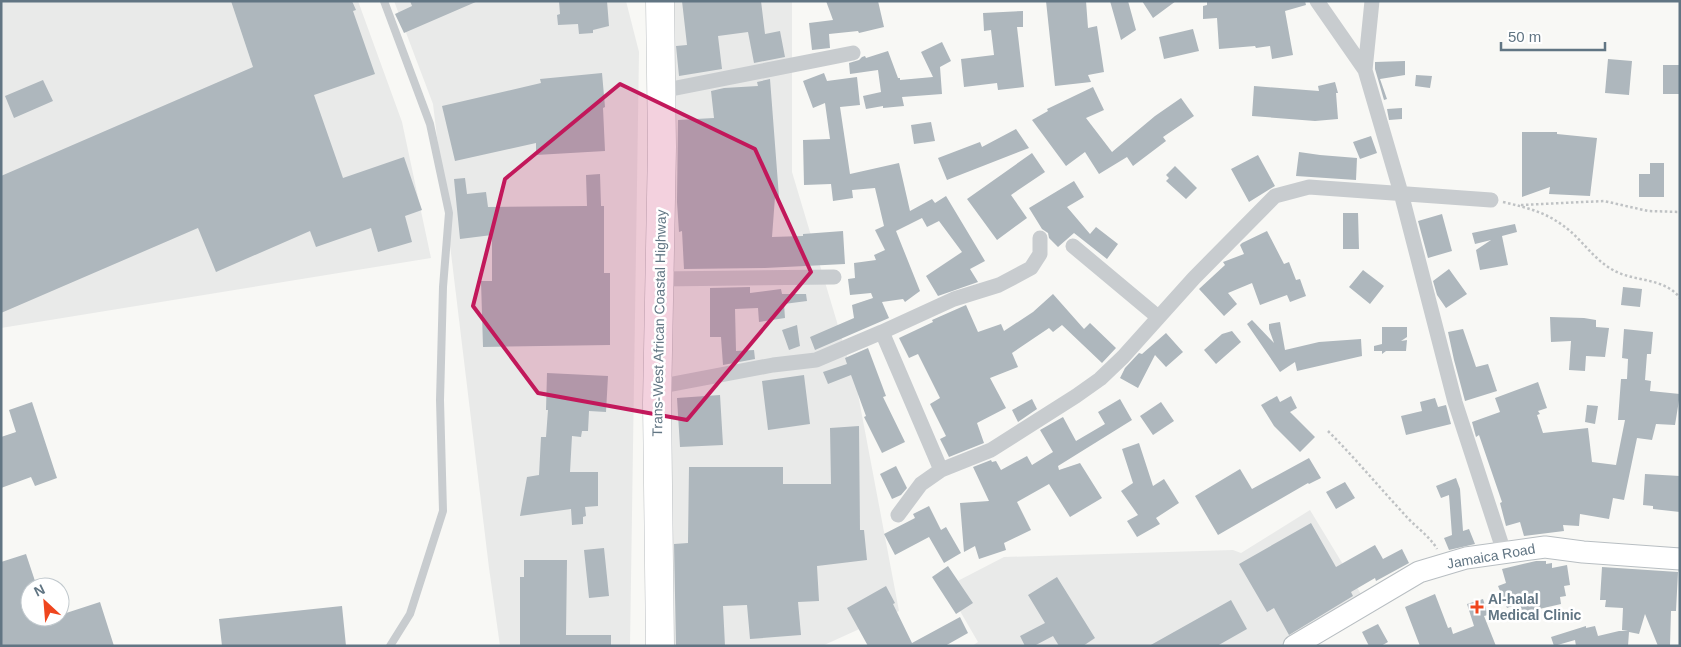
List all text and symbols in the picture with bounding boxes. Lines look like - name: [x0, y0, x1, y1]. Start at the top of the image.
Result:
- scale bar: [1501, 20, 1605, 52]
- text: 50 m: [1508, 28, 1541, 45]
- street label: Trans-West African Coastal Highway: [649, 209, 669, 437]
- street label: Jamaica Road: [1446, 540, 1536, 572]
- north arrow: [20, 577, 70, 627]
- text: N: [31, 581, 47, 600]
- place label: Al-halal Medical Clinic: [1488, 591, 1582, 623]
- marker: Al-halal Medical Clinic: [1470, 600, 1484, 614]

